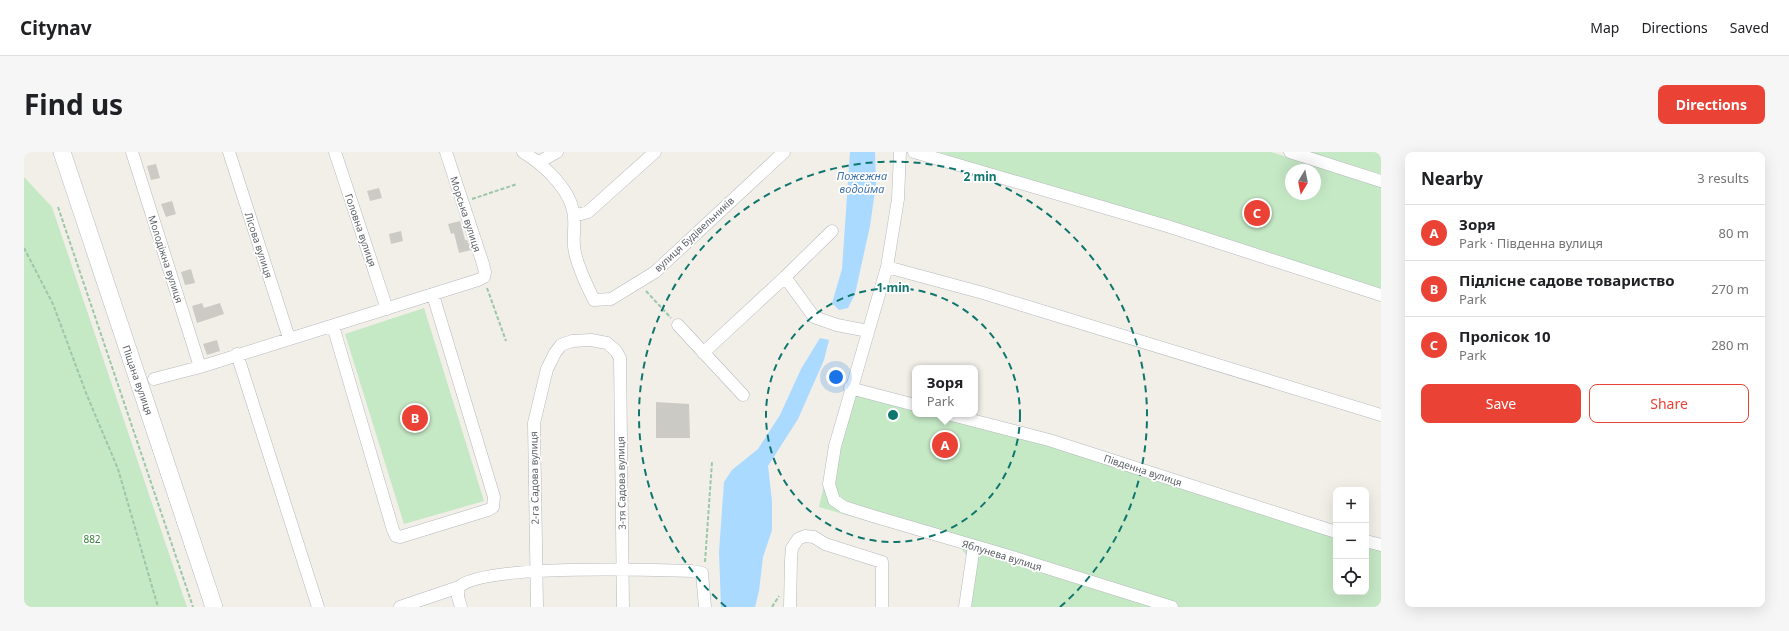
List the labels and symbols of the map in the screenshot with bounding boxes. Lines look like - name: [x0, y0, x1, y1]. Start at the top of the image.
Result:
- north arrow: [1285, 164, 1321, 200]
- water label: Пожежна водойма: [837, 168, 887, 196]
- text: 2 min: [963, 168, 997, 185]
- street label: Морська вулиця: [447, 174, 485, 254]
- street label: Головна вулиця: [342, 192, 380, 268]
- street label: вулиця Будівельників: [651, 193, 737, 275]
- pin: C: [1244, 198, 1270, 228]
- street label: Лісова вулиця: [242, 210, 276, 280]
- street label: Молодіжна вулиця: [145, 213, 187, 305]
- text: 1 min: [876, 279, 910, 296]
- street label: Піщана вулиця: [120, 343, 156, 417]
- your location: [826, 367, 846, 387]
- pin: B: [402, 403, 428, 433]
- centre of rings: [886, 408, 900, 422]
- pin: A: [932, 430, 958, 460]
- street label: 2-га Садова вулиця: [526, 431, 542, 525]
- street label: 3-тя Садова вулиця: [613, 436, 629, 530]
- street label: Південна вулиця: [1102, 451, 1184, 489]
- park label: 882: [83, 532, 101, 546]
- street label: Яблунева вулиця: [960, 536, 1044, 574]

